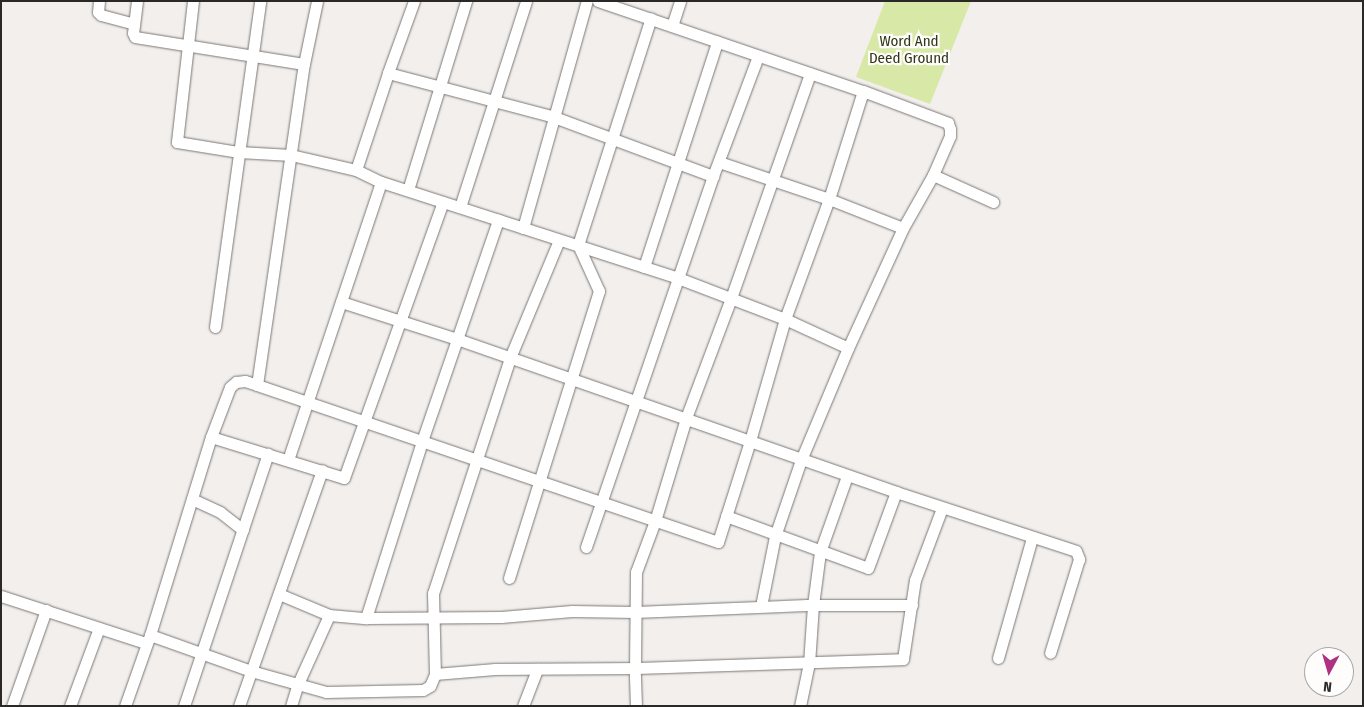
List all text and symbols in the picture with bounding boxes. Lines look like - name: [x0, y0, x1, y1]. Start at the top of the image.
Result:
- park label: Word And Deed Ground: [869, 32, 949, 67]
- north arrow: [1304, 647, 1354, 697]
- text: N: [1322, 678, 1333, 695]

